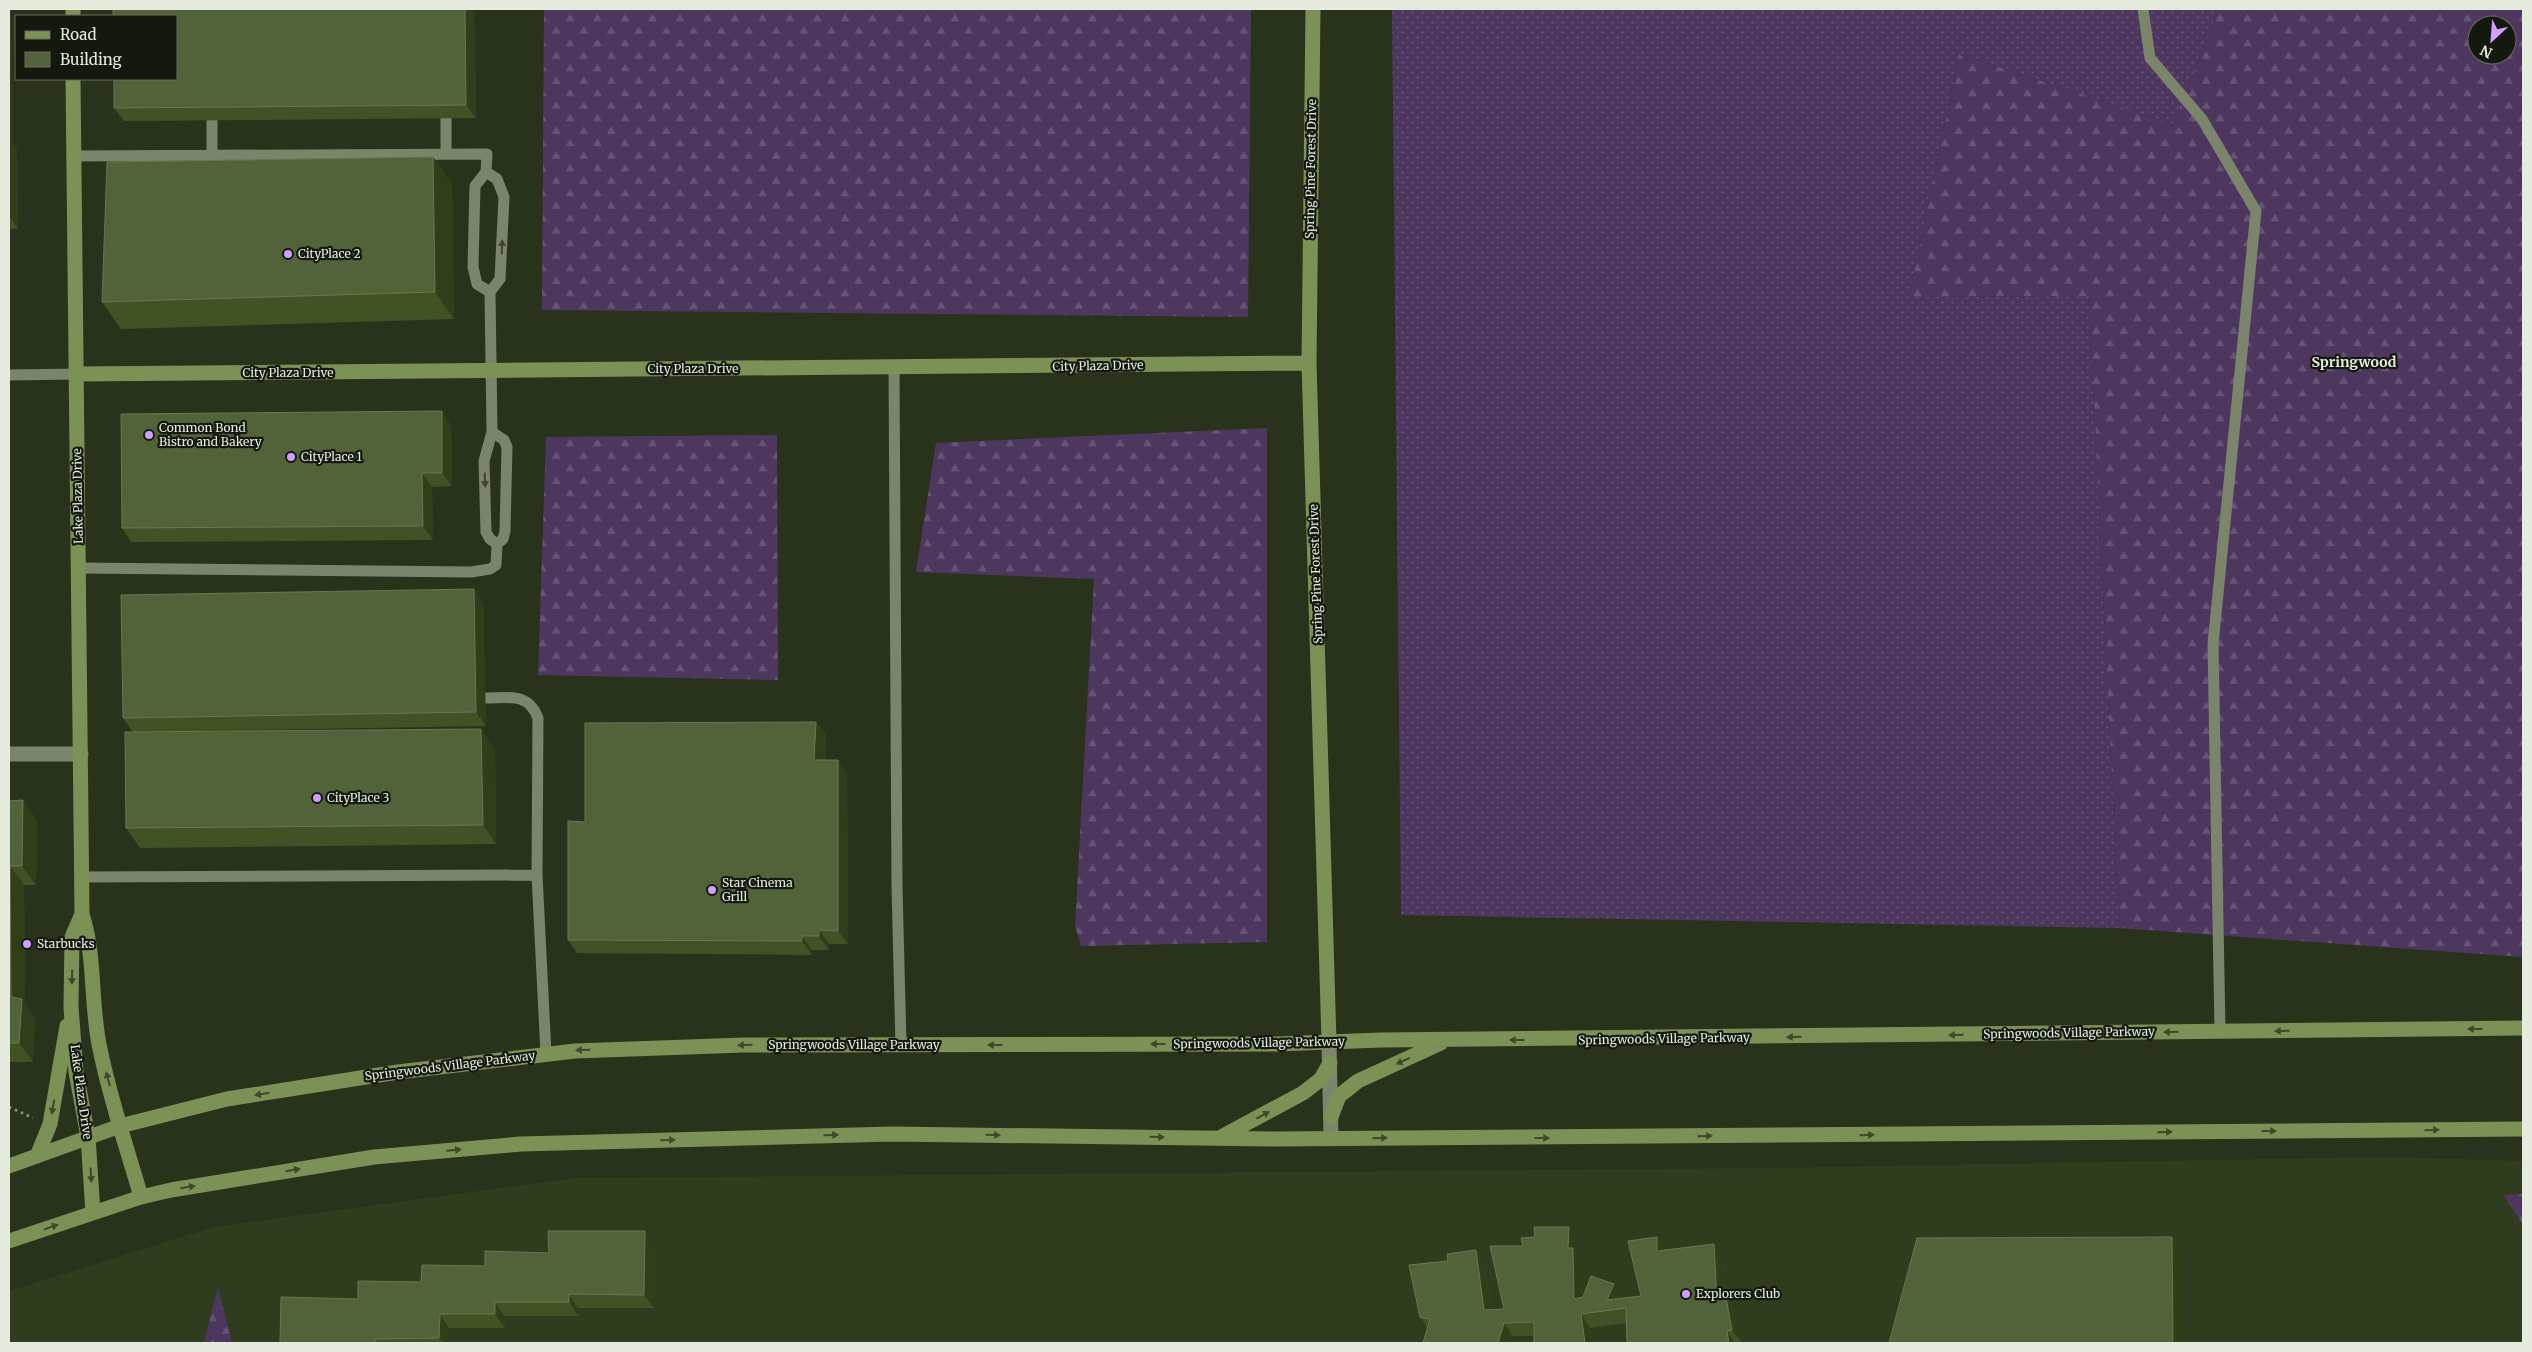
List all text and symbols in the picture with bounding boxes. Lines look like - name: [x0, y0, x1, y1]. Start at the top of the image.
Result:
- legend: [15, 15, 178, 80]
- north arrow: [2467, 15, 2517, 65]
- text: Road: [60, 25, 96, 44]
- text: N: [2477, 41, 2495, 62]
- text: Building: [60, 50, 122, 69]
- street label: Spring Pine Forest Drive: [1302, 99, 1319, 239]
- one-way arrow: [499, 239, 507, 255]
- place label: CityPlace 2: [298, 246, 361, 261]
- marker: CityPlace 2: [282, 248, 294, 260]
- district label: Springwood: [2312, 353, 2397, 371]
- street label: City Plaza Drive: [1052, 357, 1144, 374]
- street label: City Plaza Drive: [648, 361, 738, 376]
- street label: City Plaza Drive: [243, 365, 333, 380]
- place label: Common Bond Bistro and Bakery: [159, 420, 262, 449]
- marker: Common Bond Bistro and Bakery: [143, 429, 155, 441]
- street label: Lake Plaza Drive: [69, 448, 86, 544]
- place label: CityPlace 1: [301, 449, 363, 464]
- marker: CityPlace 1: [285, 451, 297, 463]
- one-way arrow: [481, 472, 489, 488]
- street label: Spring Pine Forest Drive: [1306, 504, 1325, 644]
- place label: CityPlace 3: [327, 790, 390, 805]
- marker: CityPlace 3: [311, 792, 323, 804]
- place label: Star Cinema Grill: [722, 875, 793, 904]
- marker: Star Cinema Grill: [706, 884, 718, 896]
- place label: Starbucks: [37, 936, 95, 951]
- marker: Starbucks: [21, 938, 33, 950]
- one-way arrow: [67, 969, 75, 985]
- street label: Springwoods Village Parkway: [1983, 1024, 2155, 1041]
- one-way arrow: [2466, 1025, 2482, 1033]
- one-way arrow: [2163, 1028, 2179, 1036]
- one-way arrow: [2274, 1028, 2290, 1036]
- street label: Springwoods Village Parkway: [1578, 1030, 1750, 1047]
- one-way arrow: [1948, 1031, 1964, 1039]
- one-way arrow: [1785, 1033, 1801, 1041]
- street label: Springwoods Village Parkway: [1173, 1034, 1345, 1051]
- one-way arrow: [1509, 1036, 1525, 1044]
- street label: Springwoods Village Parkway: [768, 1037, 940, 1052]
- one-way arrow: [1150, 1040, 1166, 1048]
- one-way arrow: [987, 1041, 1003, 1049]
- one-way arrow: [737, 1042, 753, 1050]
- street label: Lake Plaza Drive: [67, 1044, 96, 1140]
- one-way arrow: [575, 1047, 591, 1055]
- street label: Springwoods Village Parkway: [364, 1048, 536, 1083]
- one-way arrow: [1396, 1057, 1410, 1065]
- one-way arrow: [103, 1072, 111, 1087]
- one-way arrow: [253, 1090, 269, 1098]
- one-way arrow: [49, 1099, 57, 1115]
- one-way arrow: [1255, 1111, 1270, 1119]
- one-way arrow: [2424, 1126, 2440, 1134]
- one-way arrow: [2261, 1127, 2277, 1135]
- one-way arrow: [2157, 1128, 2173, 1136]
- one-way arrow: [823, 1131, 839, 1139]
- one-way arrow: [985, 1131, 1001, 1139]
- one-way arrow: [1860, 1131, 1876, 1139]
- one-way arrow: [1697, 1132, 1713, 1140]
- one-way arrow: [1150, 1134, 1166, 1142]
- one-way arrow: [1372, 1134, 1388, 1142]
- one-way arrow: [1535, 1134, 1551, 1142]
- one-way arrow: [660, 1136, 676, 1144]
- one-way arrow: [447, 1146, 463, 1154]
- one-way arrow: [286, 1166, 302, 1174]
- one-way arrow: [87, 1167, 95, 1183]
- one-way arrow: [181, 1182, 197, 1190]
- one-way arrow: [44, 1222, 59, 1230]
- place label: Explorers Club: [1696, 1286, 1780, 1301]
- marker: Explorers Club: [1680, 1288, 1692, 1300]

